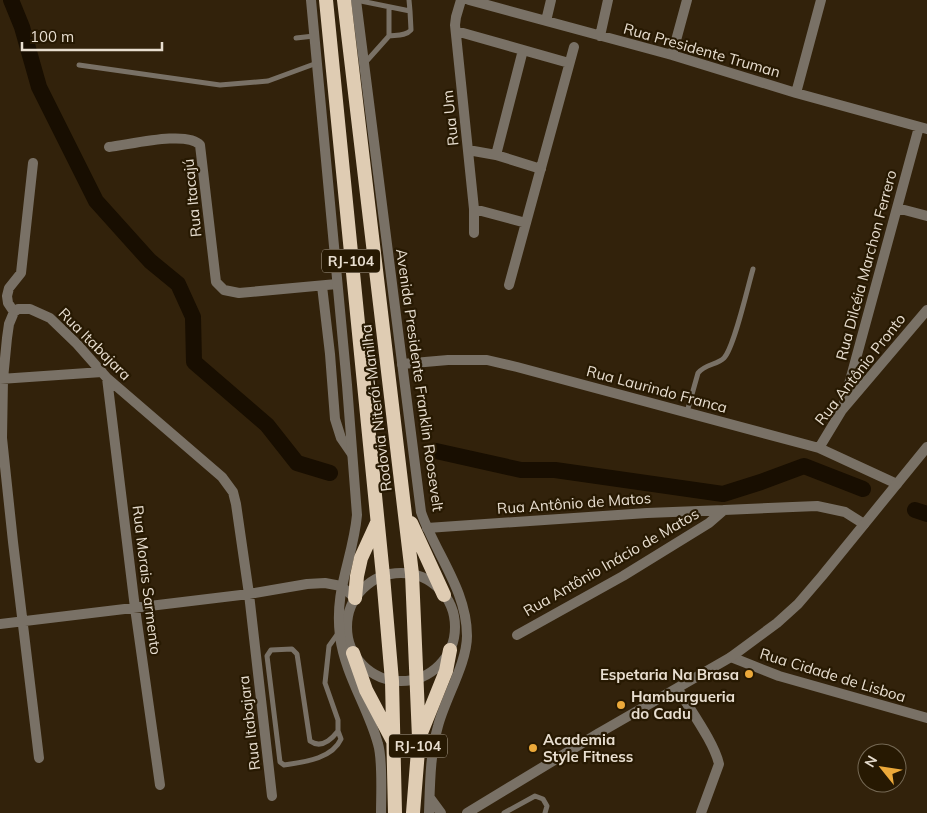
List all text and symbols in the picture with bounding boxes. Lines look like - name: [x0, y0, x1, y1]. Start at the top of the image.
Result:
- street label: Rua Presidente Truman: [621, 19, 783, 81]
- scale bar: [22, 20, 162, 52]
- text: 100 m: [30, 27, 74, 46]
- street label: Rua Um: [438, 89, 462, 147]
- street label: Rua Itacajú: [178, 158, 206, 238]
- street label: Rua Dilcéia Marchon Ferrero: [831, 168, 901, 362]
- street label: Avenida Presidente Franklin Roosevelt: [392, 247, 448, 513]
- road number: RJ-104: [322, 250, 380, 272]
- street label: Rua Itabajara: [55, 304, 135, 384]
- street label: Rua Antônio Pronto: [811, 309, 909, 429]
- street label: Rodovia Niterói-Manilha: [356, 323, 396, 493]
- street label: Rua Laurindo Franca: [585, 361, 729, 417]
- street label: Rua Antônio de Matos: [496, 488, 652, 518]
- street label: Rua Morais Sarmento: [128, 504, 166, 656]
- street label: Rua Antônio Inácio de Matos: [520, 504, 702, 620]
- street label: Rua Cidade de Lisboa: [758, 644, 908, 706]
- place label: Espetaria Na Brasa: [600, 665, 739, 684]
- marker: Espetaria Na Brasa: [743, 668, 755, 680]
- street label: Rua Itabajara: [234, 675, 264, 771]
- place label: Hamburgueria do Cadu: [631, 687, 735, 723]
- marker: Hamburgueria do Cadu: [615, 699, 627, 711]
- place label: Academia Style Fitness: [543, 730, 633, 766]
- road number: RJ-104: [389, 734, 447, 758]
- marker: Academia Style Fitness: [527, 742, 539, 754]
- north arrow: [857, 743, 907, 793]
- text: N: [860, 752, 881, 771]

